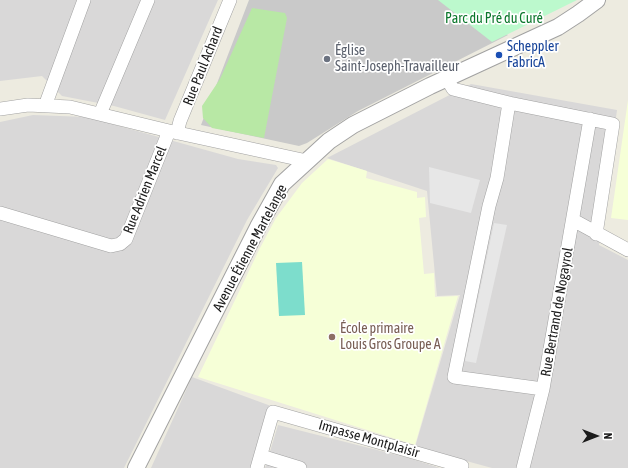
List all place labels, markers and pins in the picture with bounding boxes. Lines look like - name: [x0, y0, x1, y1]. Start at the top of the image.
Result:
- place label: Scheppler FabricA: [507, 39, 559, 72]
- place label: Église Saint-Joseph-Travailleur: [335, 43, 459, 76]
- marker: Scheppler FabricA: [494, 50, 504, 60]
- marker: Église Saint-Joseph-Travailleur: [322, 54, 332, 64]
- place label: École primaire Louis Gros Groupe A: [340, 321, 440, 354]
- marker: École primaire Louis Gros Groupe A: [327, 332, 337, 342]

